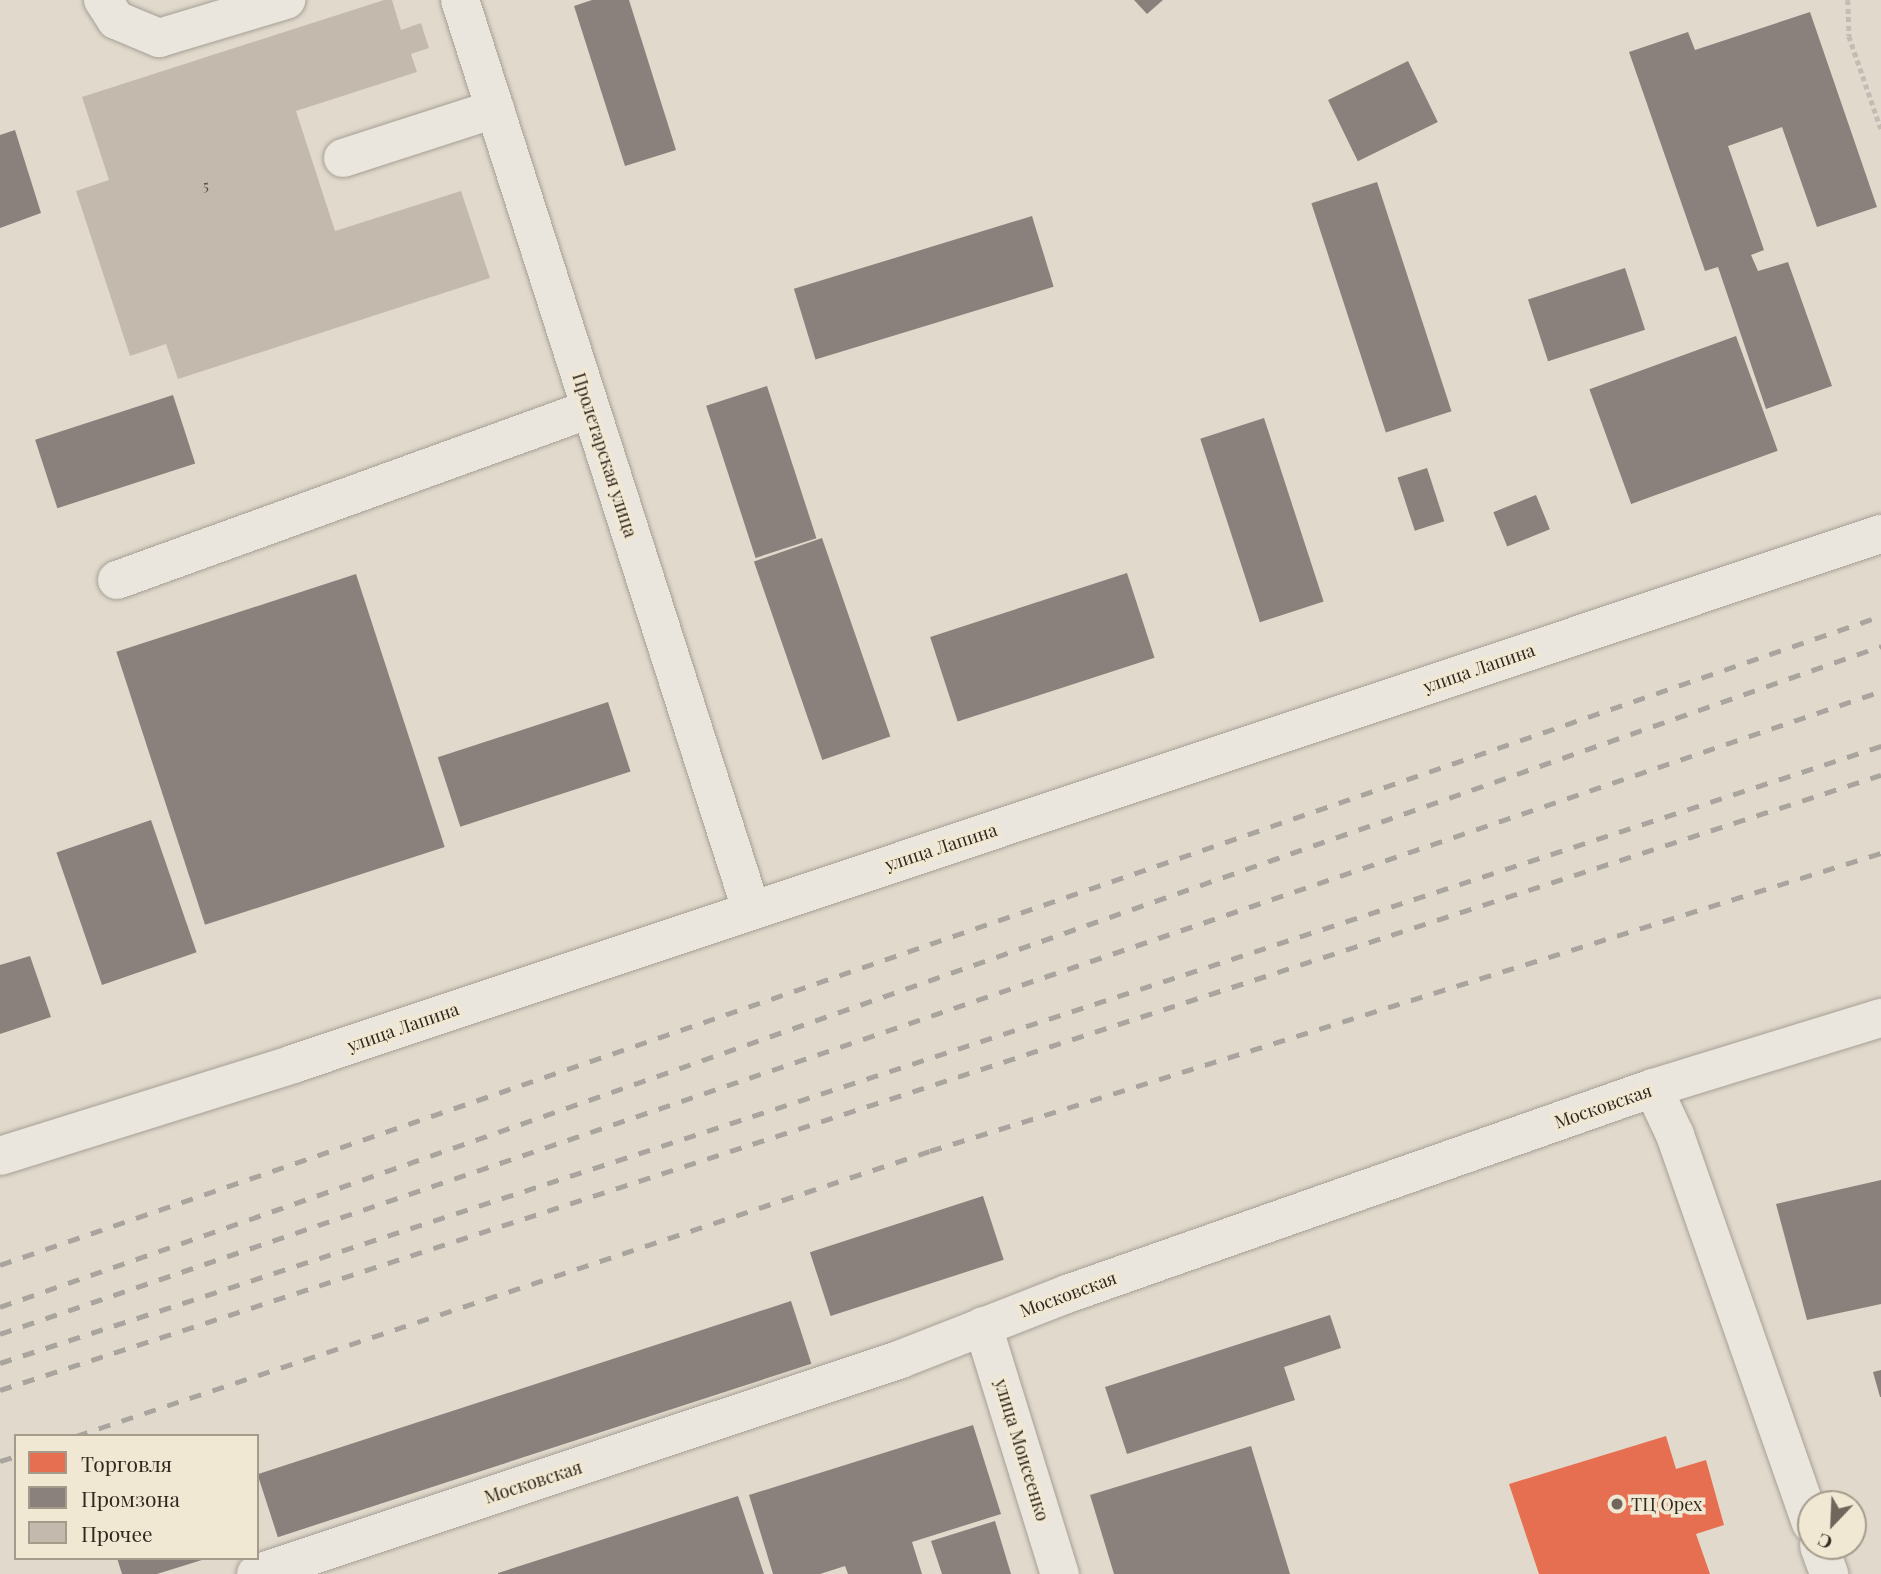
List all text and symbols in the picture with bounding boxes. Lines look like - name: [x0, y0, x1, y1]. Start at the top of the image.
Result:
- house number: 5: [203, 178, 209, 194]
- street label: Пролетарская улица: [568, 370, 642, 540]
- street label: улица Лапина: [1420, 639, 1538, 697]
- street label: улица Лапина: [882, 819, 1000, 875]
- street label: улица Лапина: [344, 998, 462, 1056]
- street label: Московская: [1552, 1079, 1654, 1133]
- street label: Московская: [1017, 1267, 1119, 1321]
- street label: улица Моисеенко: [990, 1376, 1054, 1524]
- legend: [14, 1434, 259, 1560]
- text: Торговля: [81, 1449, 172, 1477]
- street label: Московская: [481, 1456, 585, 1508]
- text: Промзона: [81, 1484, 180, 1512]
- north arrow: [1797, 1490, 1867, 1560]
- place label: ТЦ Орех: [1631, 1493, 1702, 1515]
- marker: ТЦ Орех: [1609, 1496, 1625, 1512]
- text: Прочее: [81, 1519, 153, 1547]
- text: С: [1813, 1528, 1836, 1557]

